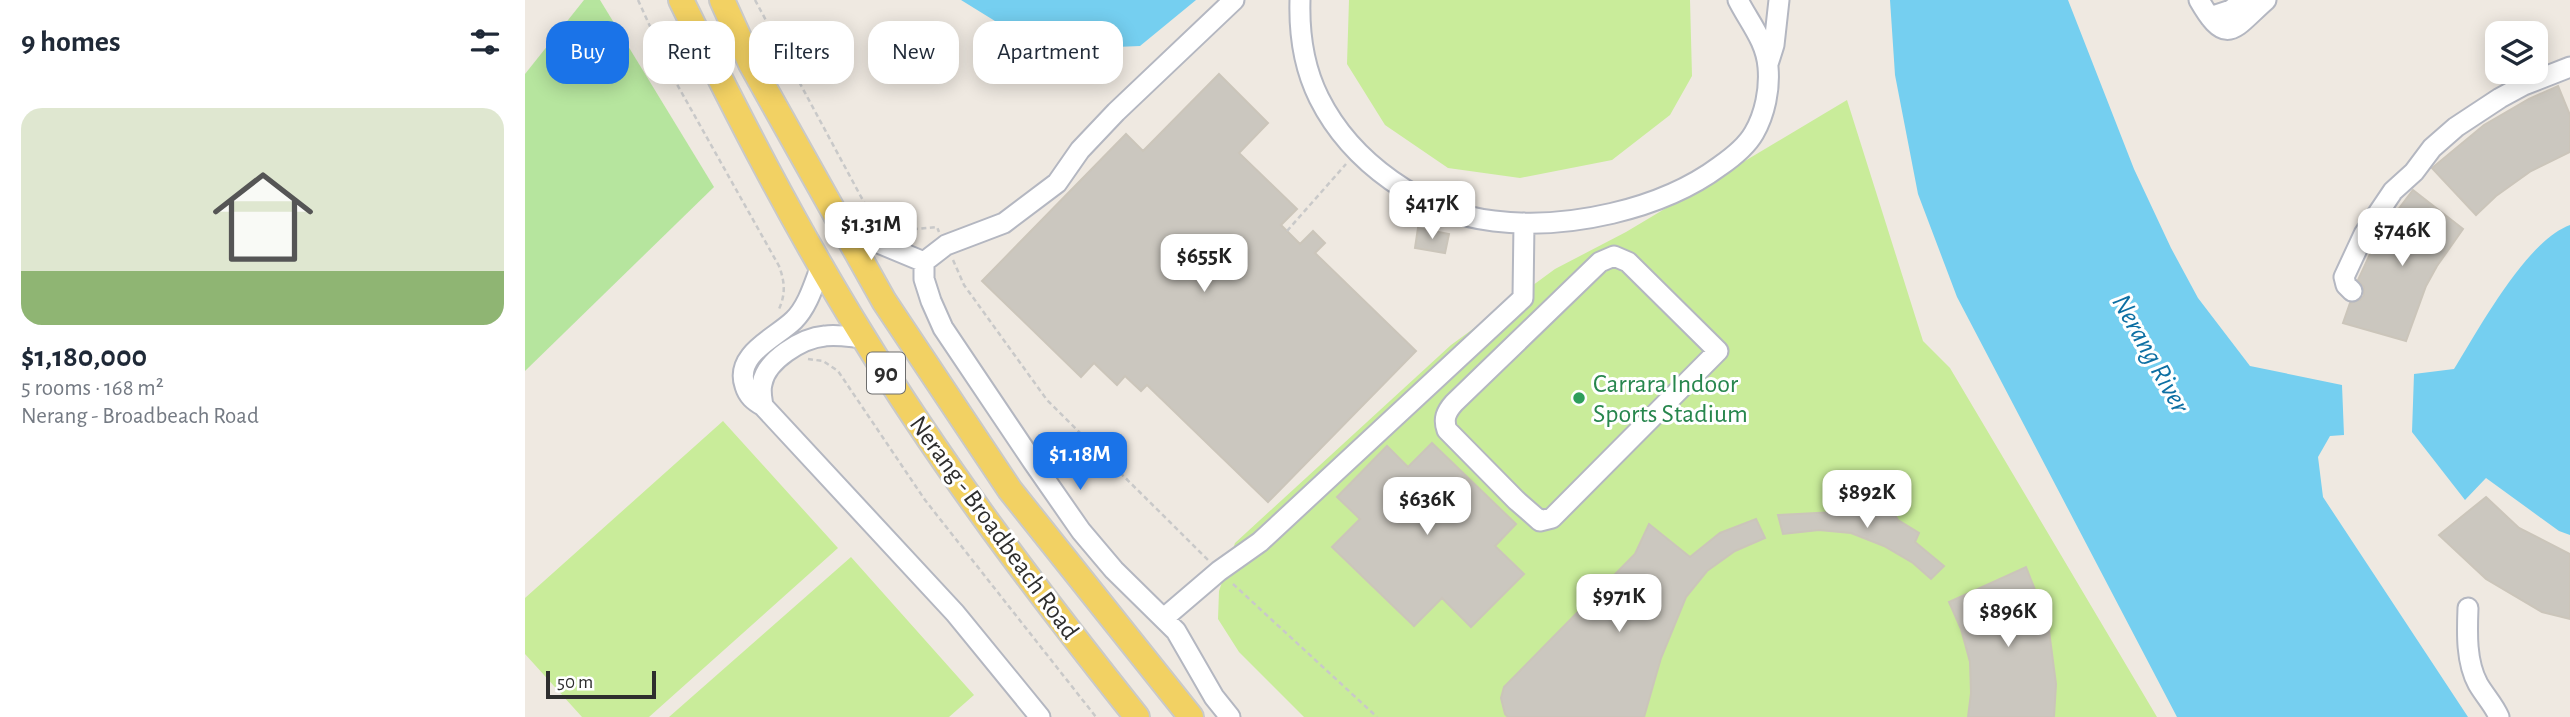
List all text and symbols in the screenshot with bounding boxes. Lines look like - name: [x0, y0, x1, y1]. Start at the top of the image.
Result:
- chip: Buy: [546, 21, 629, 84]
- chip: Rent: [643, 21, 735, 84]
- chip: Filters: [749, 21, 854, 84]
- chip: New: [868, 21, 959, 84]
- chip: Apartment: [973, 21, 1123, 84]
- map controls: [2485, 21, 2548, 84]
- button: layers: [2485, 21, 2548, 84]
- icon: filters: [466, 23, 504, 61]
- text: 9 homes: [21, 27, 121, 57]
- icon: home: [200, 154, 326, 280]
- pin: $417K: [1383, 182, 1481, 241]
- text: $417K: [1405, 192, 1459, 215]
- pin: $1.31M: [814, 202, 928, 262]
- pin: $746K: [2353, 208, 2451, 268]
- text: $1.31M: [841, 213, 901, 236]
- text: $746K: [2374, 219, 2430, 242]
- pin: $655K: [1155, 234, 1253, 294]
- text: $655K: [1177, 245, 1231, 268]
- water label: Nerang River: [2106, 290, 2195, 419]
- text: $1,180,000: [21, 342, 147, 372]
- road number: 90: [867, 352, 905, 394]
- place label: Carrara Indoor Sports Stadium: [1593, 371, 1748, 427]
- text: 5 rooms · 168 m²: [21, 377, 164, 400]
- marker: Carrara Indoor Sports Stadium: [1571, 390, 1587, 406]
- text: Nerang - Broadbeach Road: [21, 405, 259, 428]
- street label: Nerang - Broadbeach Road: [905, 411, 1084, 644]
- pin: $1.18M: [1023, 433, 1137, 492]
- text: $1.18M: [1049, 443, 1111, 466]
- pin: $892K: [1818, 470, 1916, 530]
- pin: $636K: [1378, 477, 1476, 537]
- text: $892K: [1838, 481, 1896, 504]
- text: $636K: [1399, 488, 1455, 511]
- pin: $971K: [1570, 574, 1668, 634]
- text: $971K: [1592, 585, 1646, 608]
- pin: $896K: [1959, 590, 2057, 649]
- text: $896K: [1979, 600, 2037, 623]
- scale bar: [546, 668, 656, 700]
- text: 50 m: [557, 673, 593, 692]

